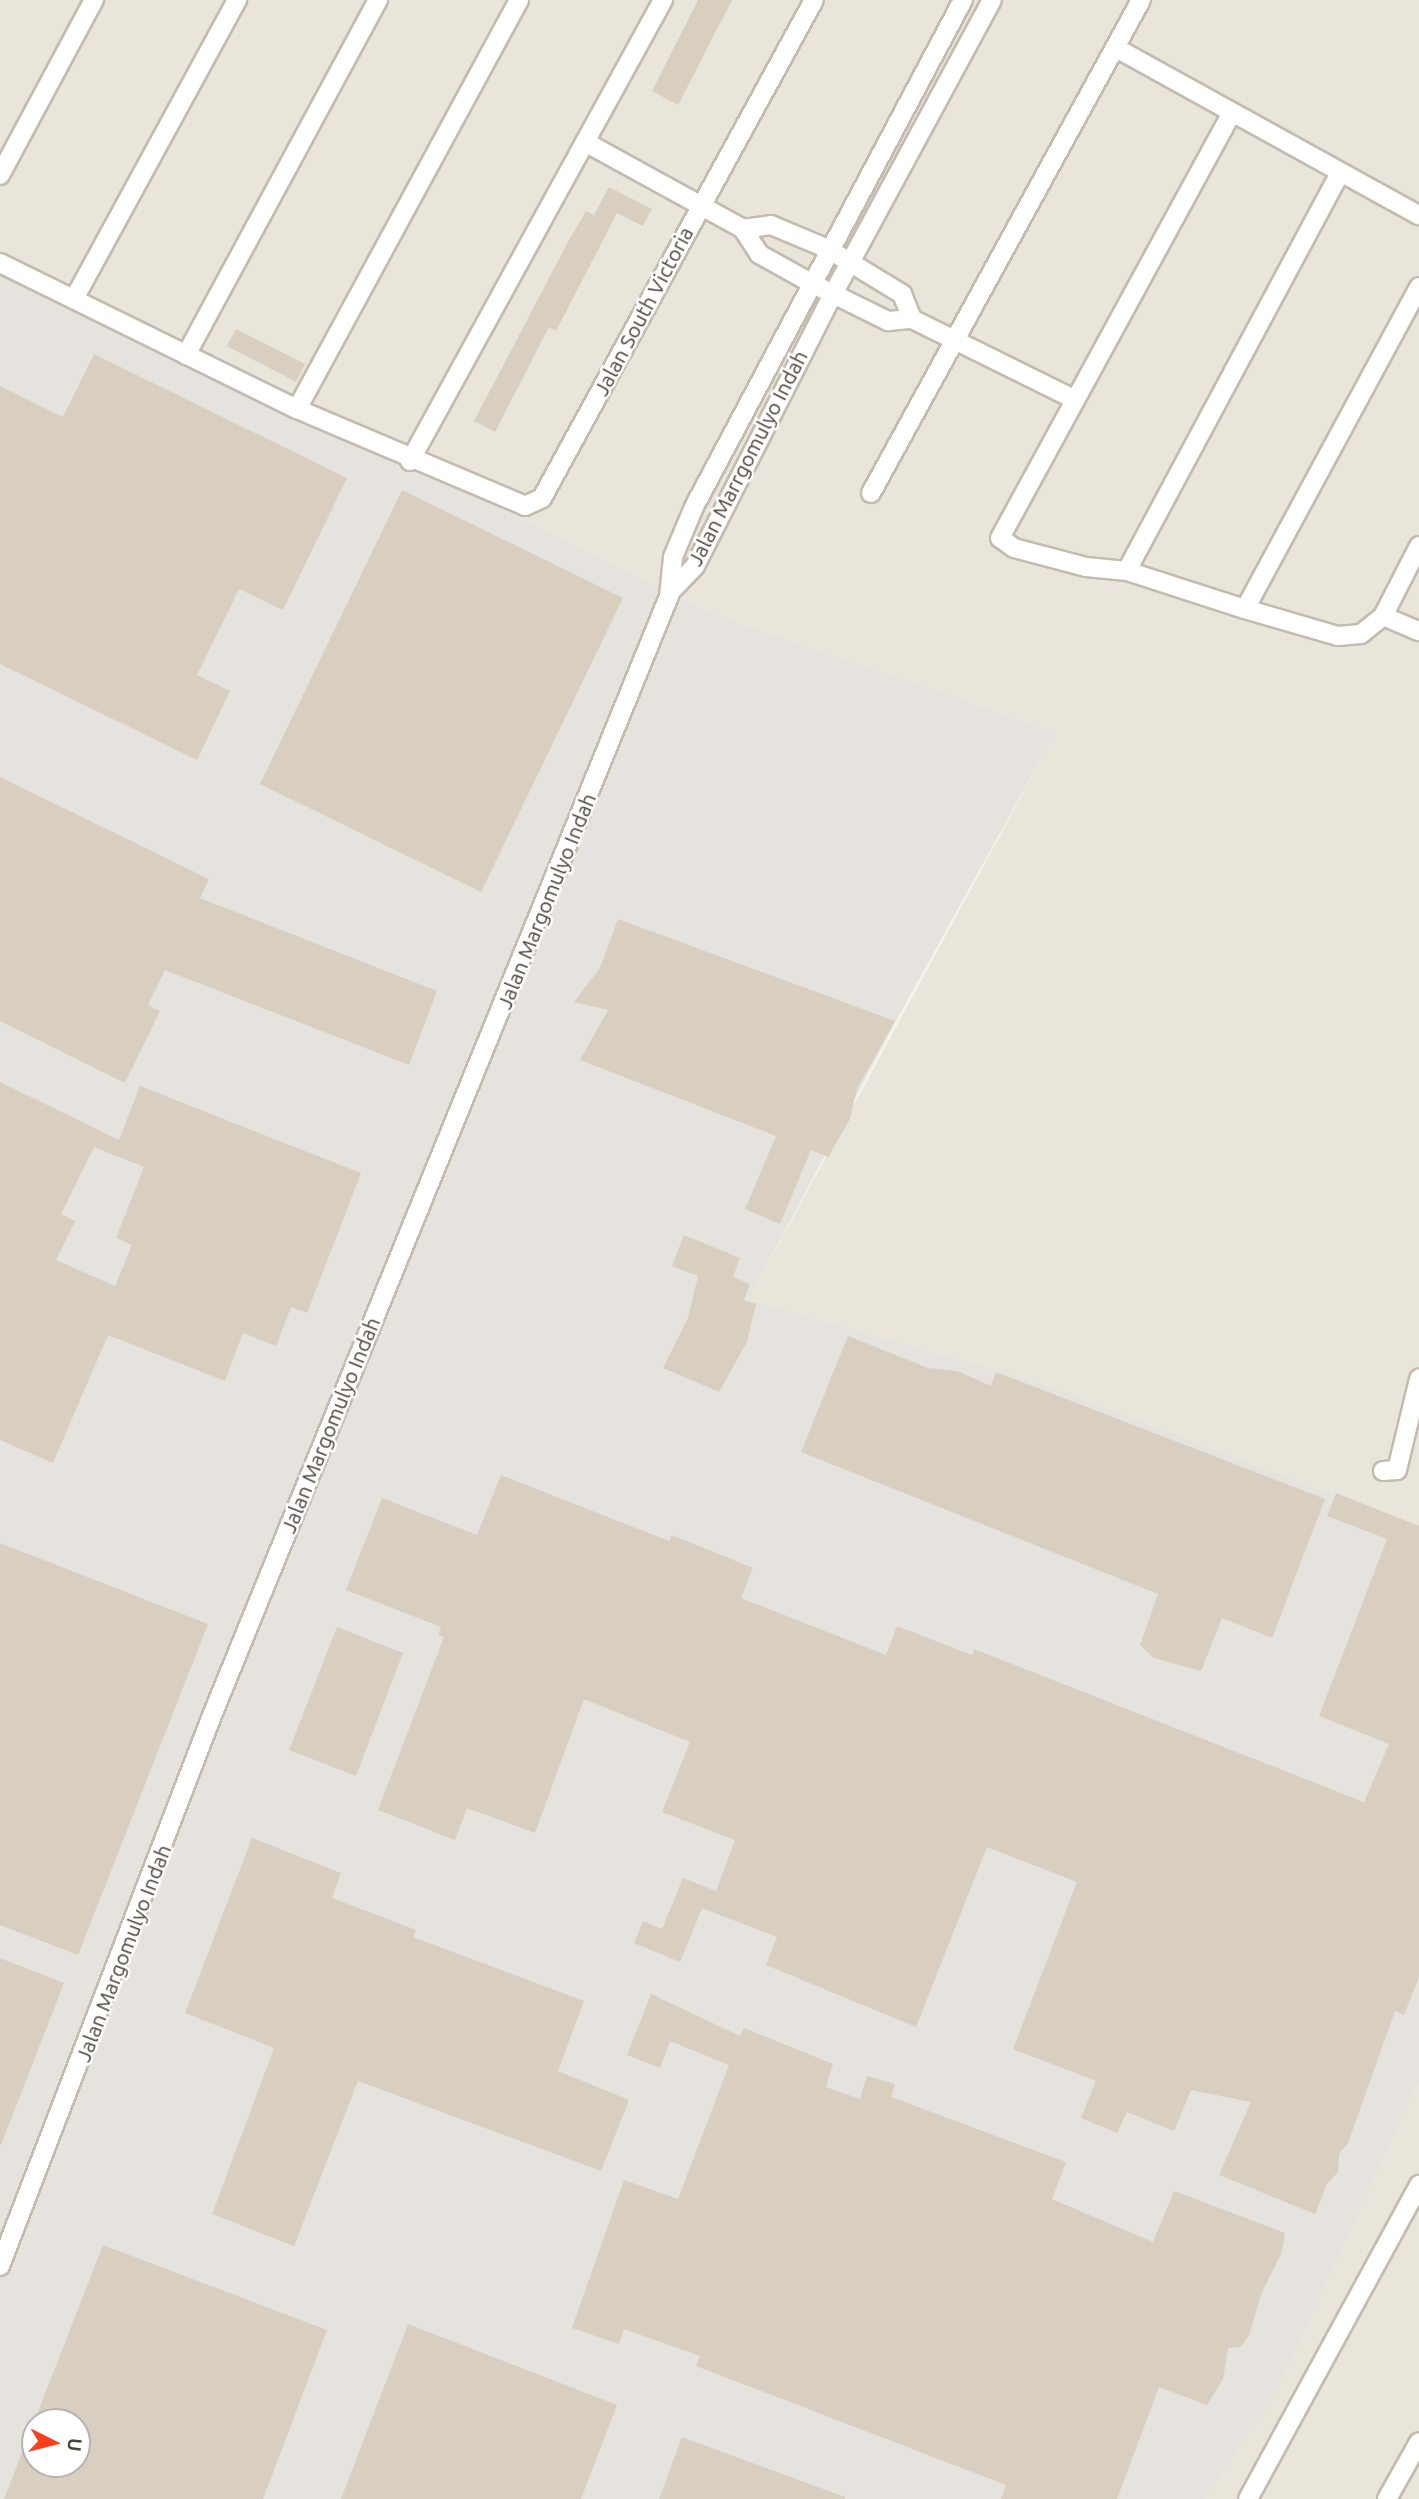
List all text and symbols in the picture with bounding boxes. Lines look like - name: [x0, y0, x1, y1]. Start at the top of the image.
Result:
- street label: Jalan South Victoria: [588, 222, 698, 400]
- street label: Jalan Marrgomulyo Indah: [682, 346, 812, 570]
- street label: Jalan Margomulyo Indah: [491, 789, 601, 1013]
- street label: Jalan Margomulyo Indah: [275, 1313, 385, 1537]
- street label: Jalan Margomulyo Indah: [70, 1841, 176, 2065]
- north arrow: [21, 2408, 91, 2478]
- text: U: [63, 2437, 87, 2453]

